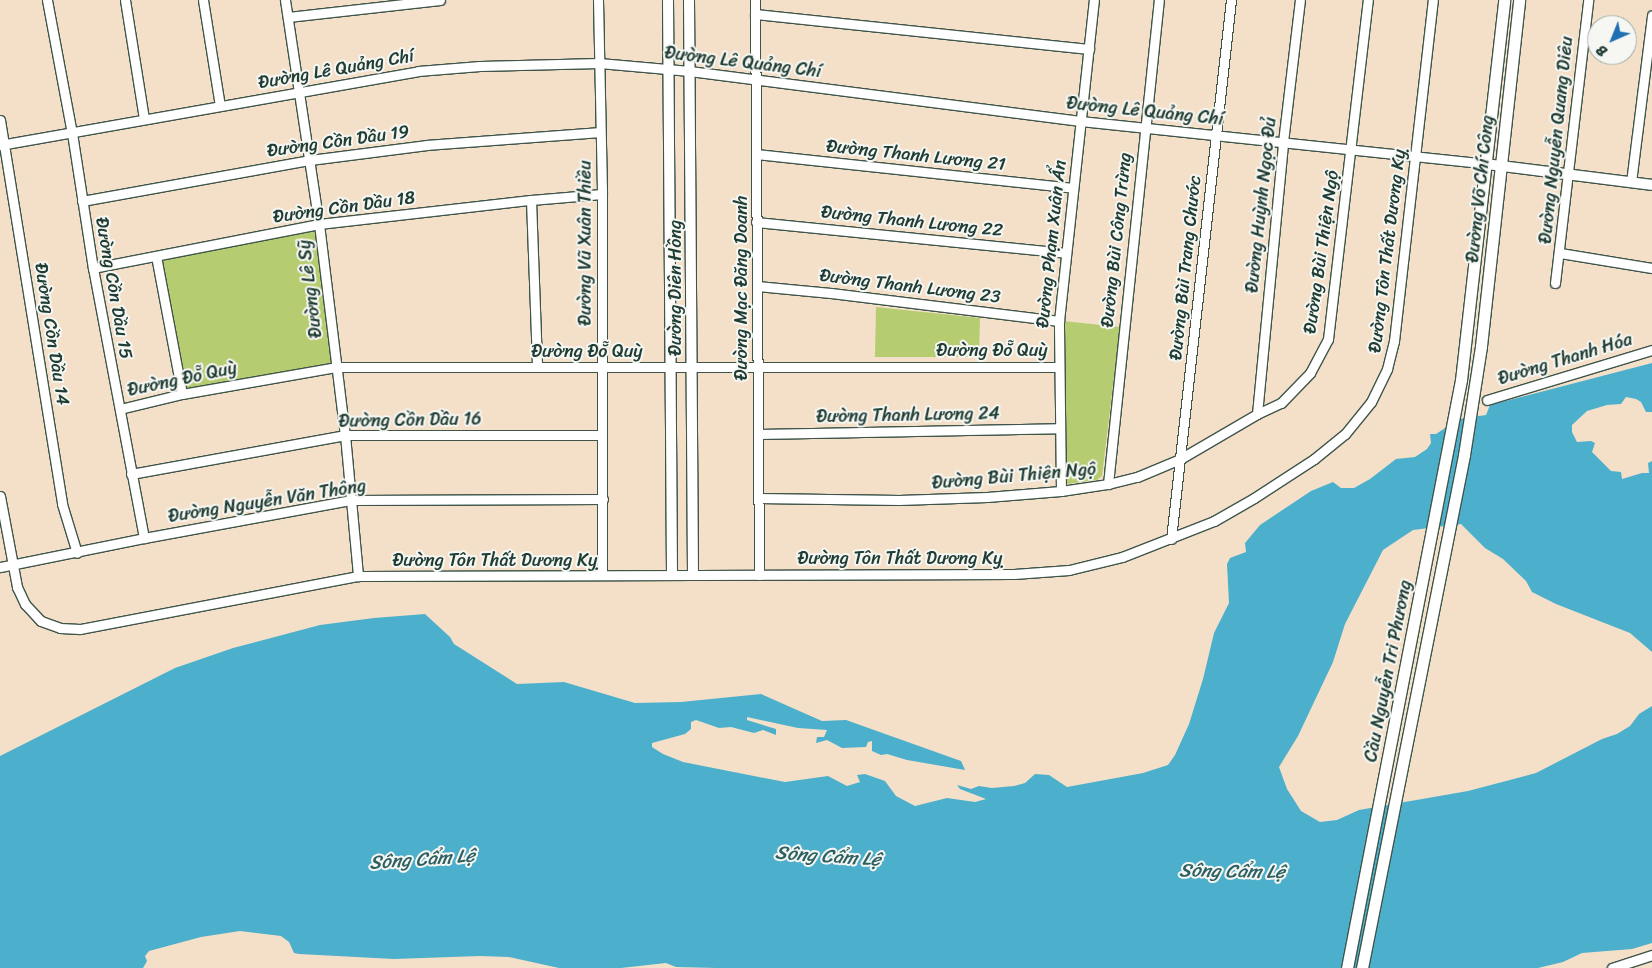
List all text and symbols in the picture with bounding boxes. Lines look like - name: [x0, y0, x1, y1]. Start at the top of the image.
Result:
- north arrow: [1587, 15, 1637, 65]
- street label: Đường Nguyễn Quang Diêu: [1534, 35, 1578, 245]
- text: B: [1590, 38, 1614, 62]
- street label: Đường Lê Quảng Chí: [663, 42, 823, 82]
- street label: Đường Lê Quảng Chí: [256, 45, 416, 93]
- street label: Đường Lê Quảng Chí: [1065, 92, 1225, 130]
- street label: Đường Võ Chí Công: [1461, 114, 1499, 264]
- street label: Đường Huỳnh Ngọc Đủ: [1241, 116, 1281, 294]
- street label: Đường Cồn Dầu 19: [265, 120, 411, 162]
- street label: Đường Thanh Lương 21: [825, 135, 1007, 175]
- street label: Đường Tôn Thất Dương Kỵ: [1364, 148, 1410, 354]
- street label: Đường Bùi Công Trừng: [1096, 151, 1136, 329]
- street label: Đường Phạm Xuân Ẩn: [1031, 159, 1071, 329]
- street label: Đường Vũ Xuân Thiều: [574, 160, 596, 326]
- street label: Đường Bùi Thiện Ngộ: [1299, 169, 1343, 335]
- street label: Đường Bùi Trang Chước: [1165, 174, 1205, 362]
- street label: Đường Cồn Dầu 18: [271, 186, 417, 228]
- street label: Đường Mạc Đăng Doanh: [730, 196, 752, 380]
- street label: Đường Thanh Lương 22: [820, 201, 1004, 241]
- street label: Đường Cồn Dầu 15: [91, 215, 137, 361]
- street label: Đường Diên Hồng: [664, 220, 686, 356]
- street label: Đường Lê Sỹ: [293, 239, 327, 339]
- street label: Đường Cồn Dầu 14: [30, 261, 74, 407]
- street label: Đường Thanh Lương 23: [818, 264, 1002, 308]
- street label: Đường Thanh Hóa: [1495, 328, 1635, 390]
- street label: Đường Đỗ Quỳ: [936, 339, 1048, 361]
- street label: Đường Đỗ Quỳ: [531, 340, 643, 362]
- street label: Đường Đỗ Quỳ: [125, 357, 239, 401]
- street label: Đường Thanh Lương 24: [816, 403, 1000, 427]
- street label: Đường Cồn Dầu 16: [338, 408, 482, 432]
- street label: Đường Bùi Thiện Ngộ: [931, 458, 1097, 494]
- street label: Đường Nguyễn Văn Thông: [166, 475, 368, 527]
- street label: Đường Tôn Thất Dương Kỵ: [797, 547, 1003, 569]
- street label: Đường Tôn Thất Dương Kỵ: [392, 549, 598, 571]
- street label: Cầu Nguyễn Tri Phương: [1360, 578, 1416, 764]
- water label: Sông Cẩm Lệ: [774, 841, 882, 871]
- water label: Sông Cẩm Lệ: [368, 844, 476, 874]
- water label: Sông Cẩm Lệ: [1179, 859, 1285, 883]

